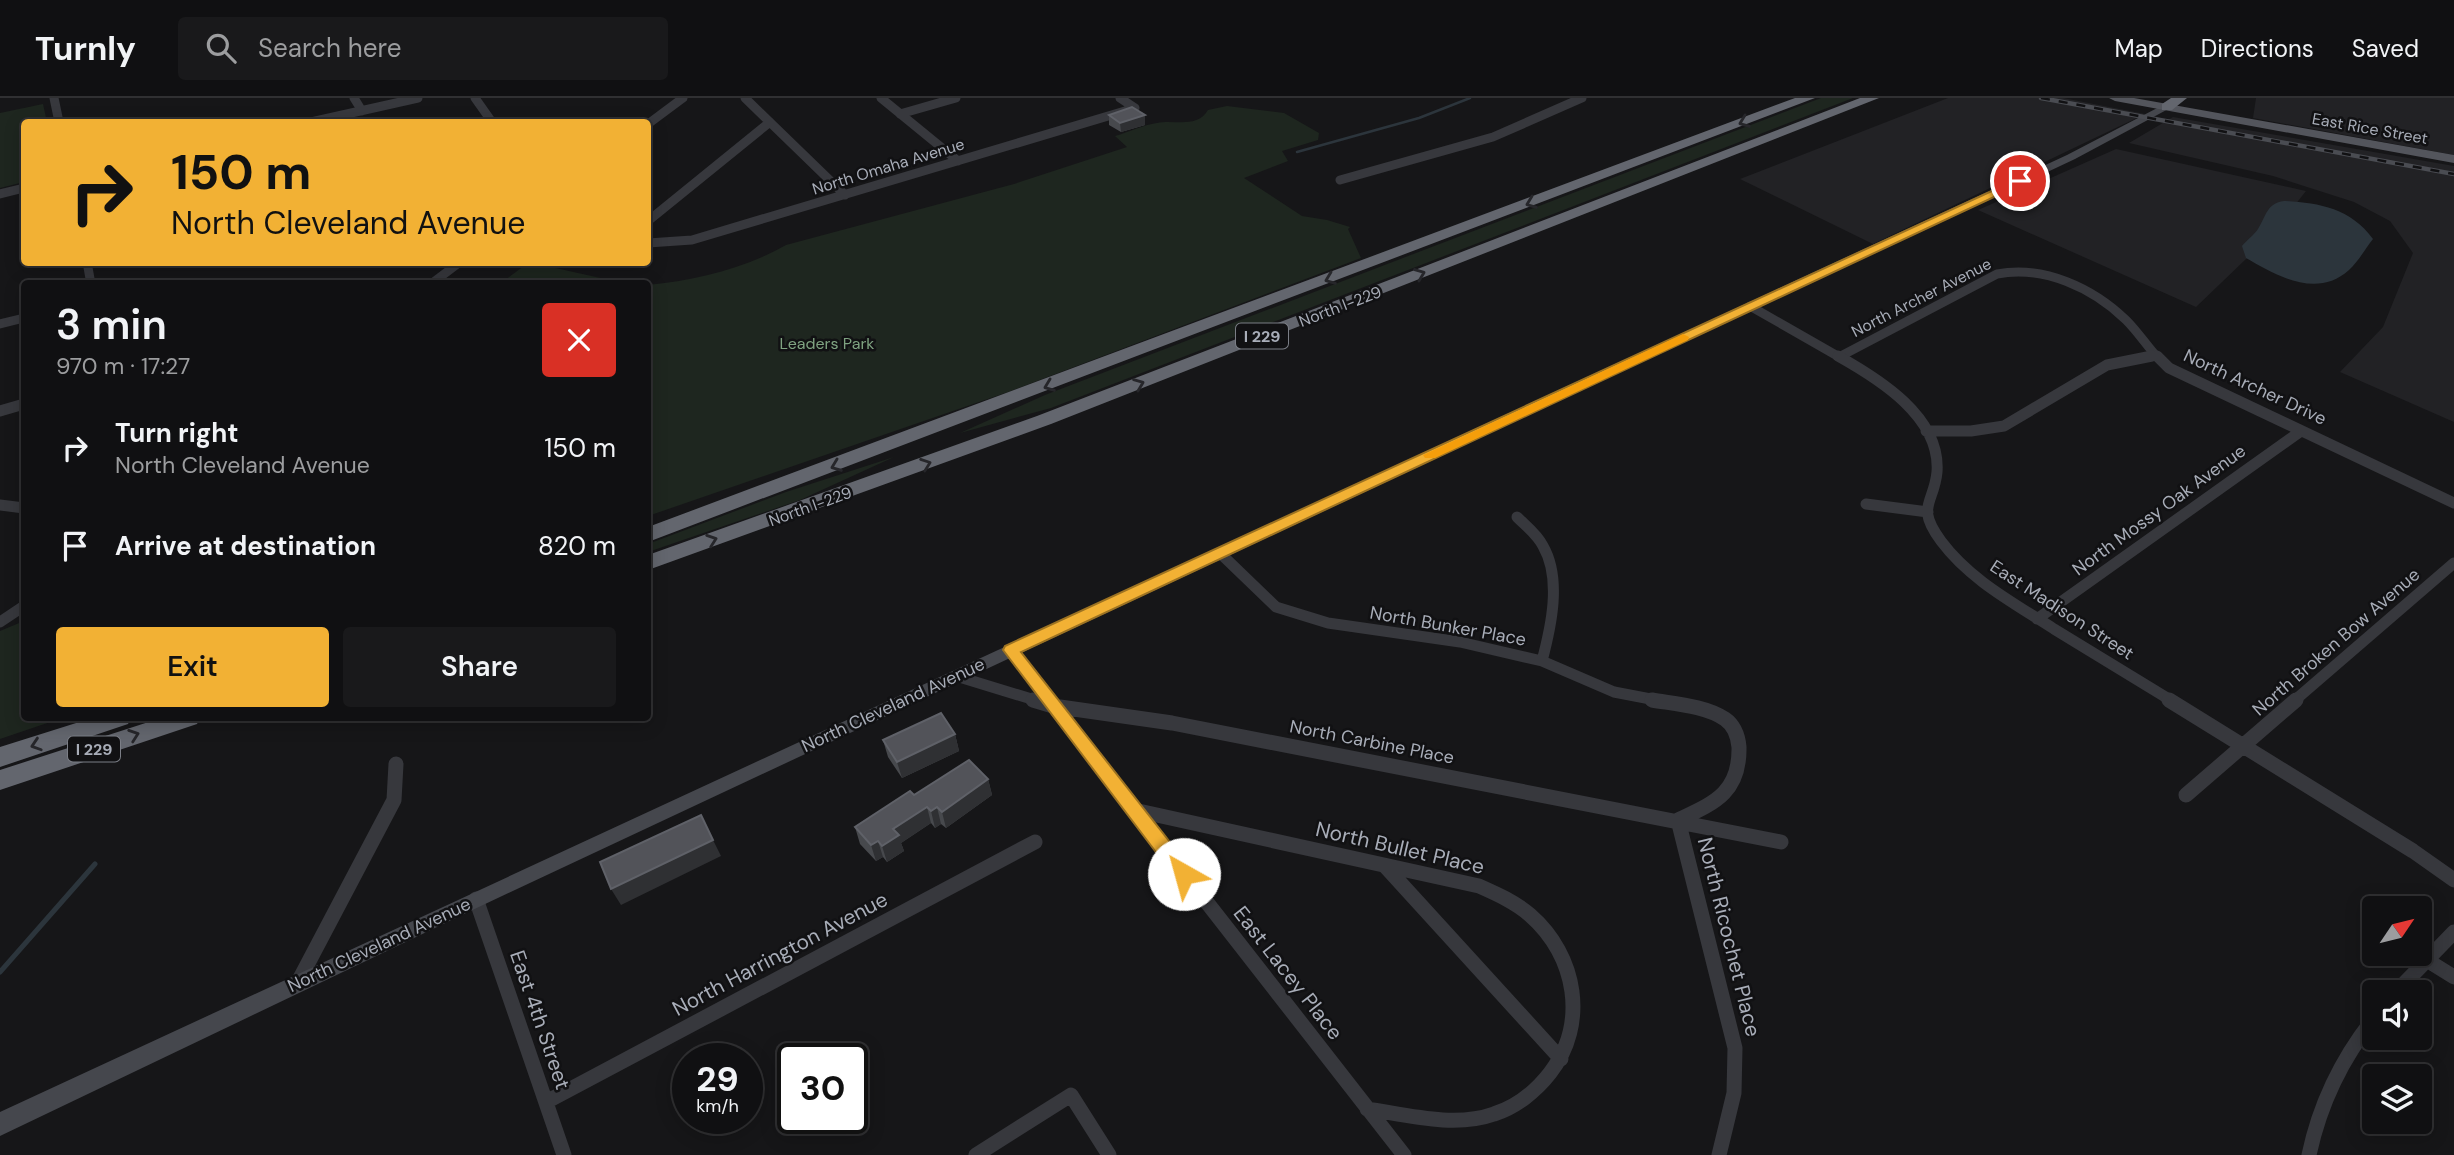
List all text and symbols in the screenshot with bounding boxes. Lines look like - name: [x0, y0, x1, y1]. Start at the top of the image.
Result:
- search box: [178, 17, 668, 80]
- text: Turnly: [35, 27, 136, 70]
- icon: search: [202, 29, 240, 67]
- text: Search here: [258, 31, 401, 65]
- text: Map: [2115, 33, 2163, 64]
- text: Directions: [2201, 33, 2314, 64]
- text: Saved: [2352, 33, 2419, 64]
- street label: East Rice Street: [2310, 108, 2429, 149]
- one-way arrow: [1738, 114, 1750, 128]
- street label: North Omaha Avenue: [809, 133, 967, 200]
- text: 150 m: [171, 140, 311, 204]
- icon: right: [56, 147, 147, 238]
- pin: [1990, 151, 2050, 211]
- icon: arrive: [2001, 162, 2039, 200]
- one-way arrow: [1526, 194, 1538, 208]
- text: North Cleveland Avenue: [171, 202, 525, 244]
- street label: North Archer Avenue: [1848, 253, 1995, 342]
- one-way arrow: [1413, 269, 1425, 283]
- one-way arrow: [1325, 270, 1337, 284]
- street label: North I-229: [1296, 281, 1385, 332]
- text: 3 min: [56, 297, 167, 352]
- button: close: [542, 303, 616, 377]
- road number: I 229: [1236, 324, 1288, 348]
- park label: Leaders Park: [780, 333, 874, 354]
- street label: North Archer Drive: [2180, 343, 2330, 431]
- text: 970 m · 17:27: [56, 351, 190, 381]
- one-way arrow: [1043, 377, 1055, 391]
- one-way arrow: [1133, 378, 1145, 392]
- text: Turn right: [115, 416, 239, 450]
- icon: right: [56, 429, 94, 467]
- text: 150 m: [544, 431, 616, 465]
- street label: North Mossy Oak Avenue: [2067, 439, 2251, 581]
- text: North Cleveland Avenue: [115, 450, 370, 480]
- one-way arrow: [830, 458, 843, 472]
- one-way arrow: [920, 458, 932, 472]
- street label: North I-229: [766, 482, 855, 531]
- icon: arrive: [56, 527, 94, 565]
- text: Arrive at destination: [115, 529, 376, 563]
- text: 820 m: [538, 529, 616, 563]
- one-way arrow: [705, 534, 718, 548]
- street label: East Madison Street: [1986, 555, 2138, 665]
- street label: North Broken Bow Avenue: [2247, 563, 2425, 721]
- street label: North Bunker Place: [1368, 600, 1528, 652]
- button: Exit: [56, 627, 329, 707]
- button: Share: [343, 627, 616, 707]
- street label: North Cleveland Avenue: [798, 652, 988, 758]
- street label: North Carbine Place: [1288, 714, 1456, 770]
- one-way arrow: [128, 729, 140, 744]
- one-way arrow: [31, 736, 43, 751]
- road number: I 229: [68, 736, 120, 762]
- street label: North Bullet Place: [1313, 815, 1487, 881]
- street label: North Ricochet Place: [1691, 834, 1767, 1040]
- position arrow: [1147, 837, 1221, 911]
- street label: North Harrington Avenue: [667, 885, 893, 1023]
- street label: North Cleveland Avenue: [284, 892, 474, 998]
- north arrow: [2362, 896, 2432, 966]
- map controls: [2362, 896, 2432, 1134]
- street label: East Lacey Place: [1227, 900, 1349, 1046]
- street label: East 4th Street: [503, 947, 577, 1093]
- button: sound: [2362, 980, 2432, 1050]
- speed limit sign: 30: [777, 1043, 868, 1134]
- text: 29: [696, 1056, 739, 1102]
- button: layers: [2362, 1064, 2432, 1134]
- text: km/h: [696, 1094, 739, 1118]

